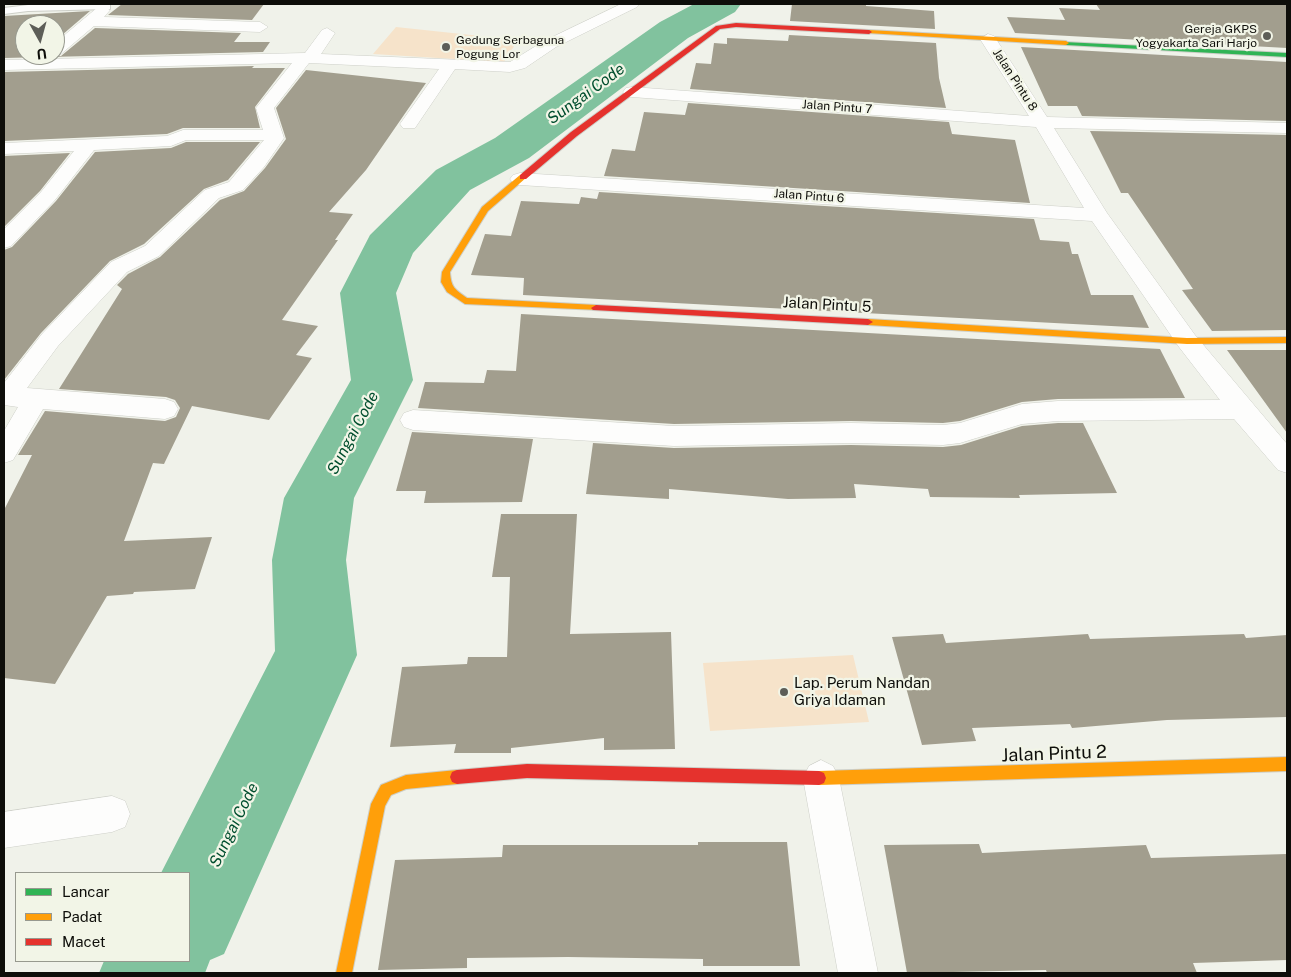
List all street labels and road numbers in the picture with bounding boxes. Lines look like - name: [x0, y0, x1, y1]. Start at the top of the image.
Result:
- street label: Jalan Pintu 8: [990, 46, 1040, 114]
- street label: Jalan Pintu 7: [801, 97, 873, 117]
- street label: Jalan Pintu 6: [773, 186, 845, 206]
- street label: Jalan Pintu 5: [782, 294, 872, 316]
- street label: Jalan Pintu 2: [1001, 741, 1107, 767]

